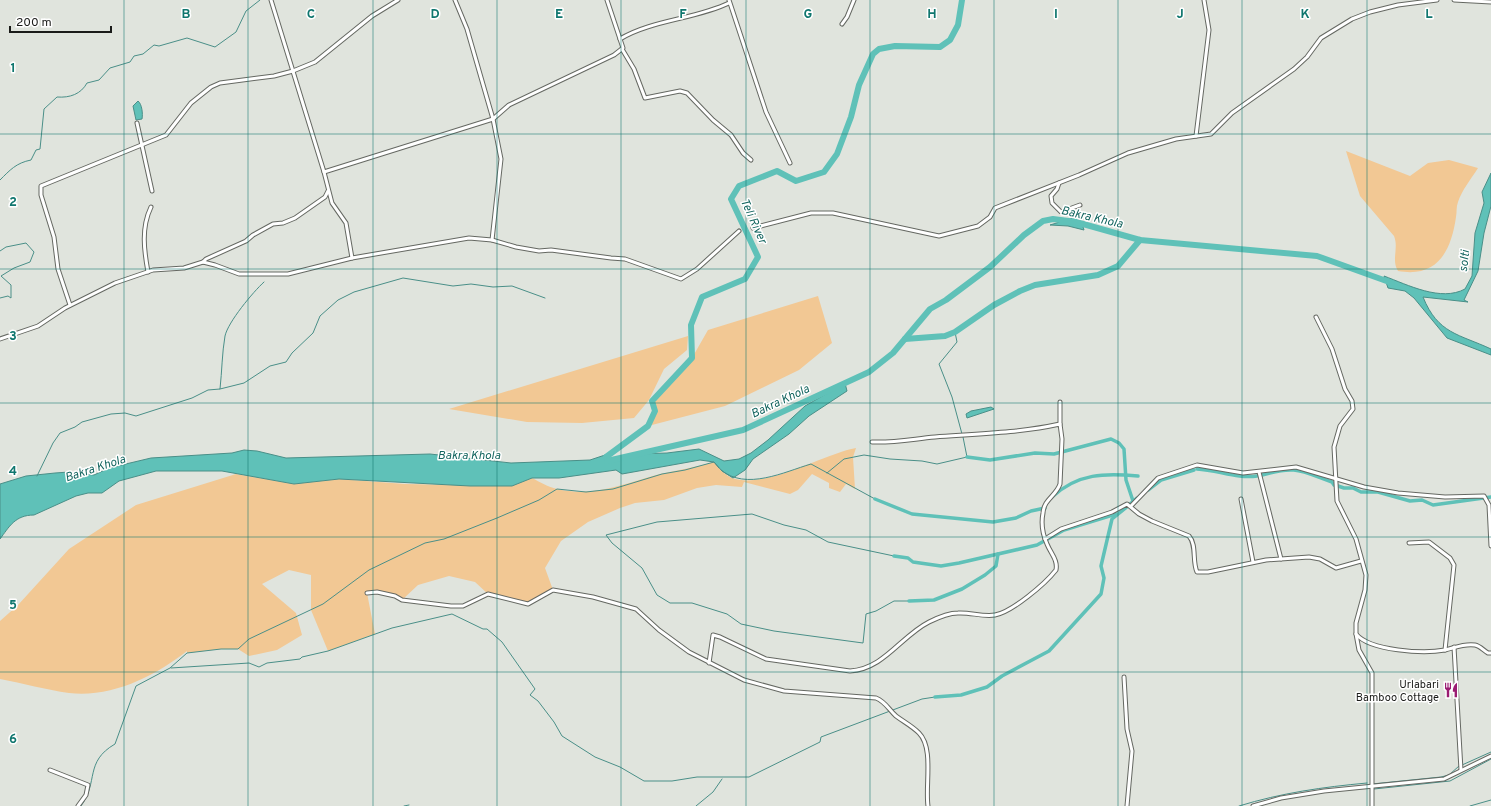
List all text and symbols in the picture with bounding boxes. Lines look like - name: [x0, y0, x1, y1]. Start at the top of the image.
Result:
- text: B: [182, 7, 191, 23]
- text: C: [307, 7, 315, 23]
- text: D: [430, 7, 440, 23]
- text: E: [555, 7, 563, 23]
- text: F: [679, 7, 687, 23]
- text: G: [804, 7, 813, 23]
- text: H: [927, 7, 937, 23]
- text: I: [1054, 7, 1058, 23]
- text: J: [1176, 7, 1184, 23]
- text: K: [1300, 7, 1310, 23]
- text: L: [1425, 7, 1433, 23]
- scale bar: [10, 8, 111, 34]
- text: 200 m: [16, 15, 52, 31]
- text: 1: [10, 61, 16, 77]
- text: 2: [9, 195, 17, 211]
- water label: Teli River: [736, 196, 771, 248]
- water label: Bakra Khola: [1059, 203, 1125, 233]
- water label: solti: [1456, 248, 1474, 273]
- text: 3: [9, 329, 17, 345]
- water label: Bakra Khola: [749, 381, 813, 422]
- water label: Bakra Khola: [438, 448, 501, 464]
- water label: Bakra Khola: [63, 451, 128, 486]
- text: 4: [9, 464, 17, 480]
- text: 5: [9, 598, 17, 614]
- place label: Urlabari Bamboo Cottage: [1356, 678, 1439, 705]
- restaurant icon: Urlabari Bamboo Cottage: [1442, 681, 1460, 699]
- text: 6: [9, 732, 17, 748]

